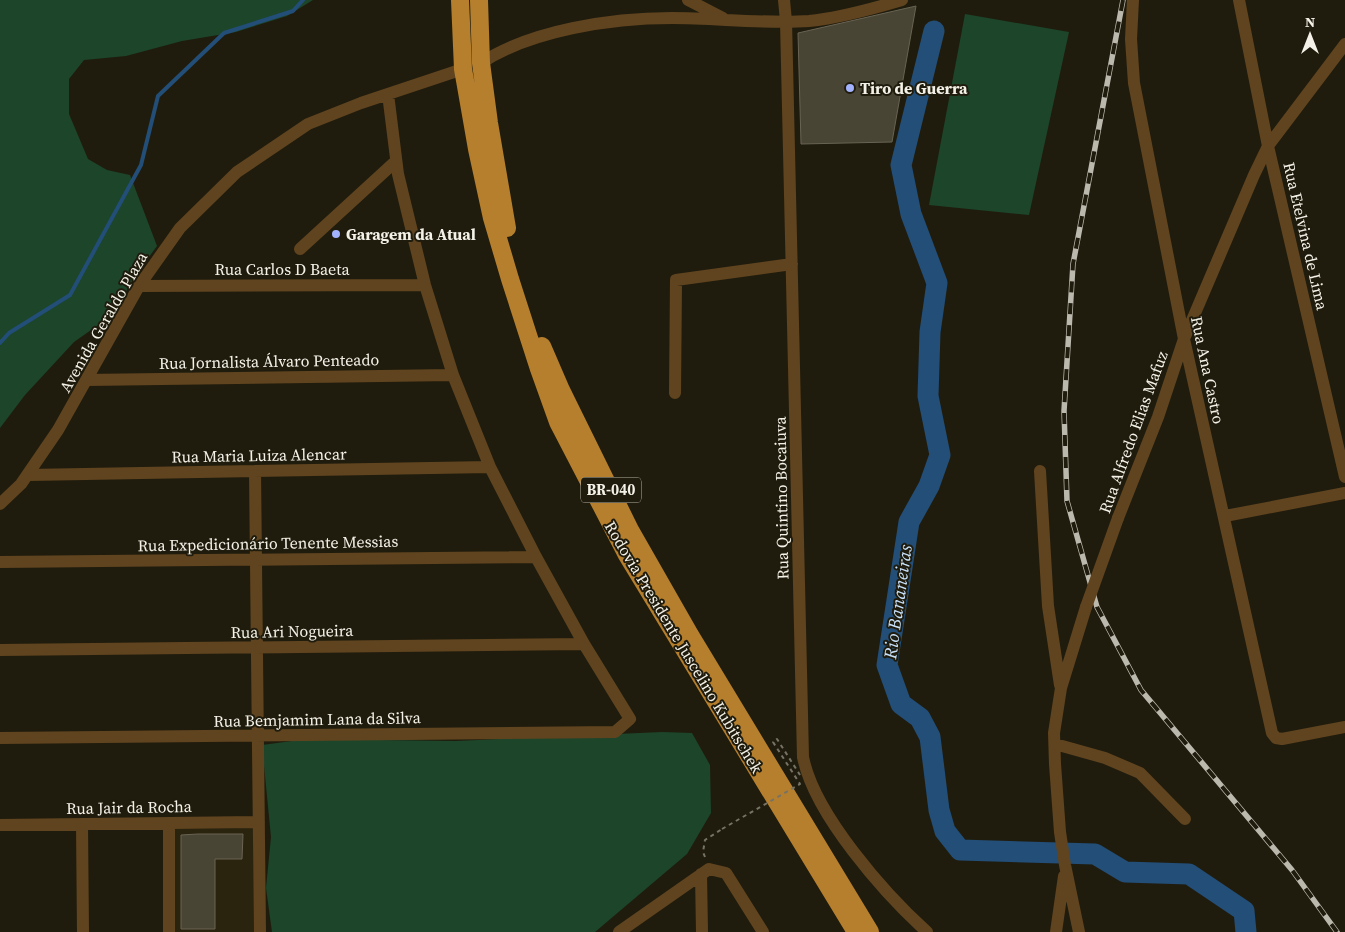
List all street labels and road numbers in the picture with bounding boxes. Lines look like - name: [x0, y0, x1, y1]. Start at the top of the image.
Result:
- street label: Rua Etelvina de Lima: [1278, 160, 1334, 313]
- street label: Avenida Geraldo Plaza: [54, 247, 153, 396]
- street label: Rua Carlos D Baeta: [214, 258, 350, 280]
- street label: Rua Ana Castro: [1186, 314, 1230, 426]
- street label: Rua Jornalista Álvaro Penteado: [159, 348, 380, 374]
- street label: Rua Alfredo Elias Mafuz: [1093, 348, 1173, 516]
- street label: Rua Quintino Bocaiuva: [769, 415, 793, 580]
- street label: Rua Maria Luiza Alencar: [171, 442, 347, 468]
- road number: BR-040: [581, 478, 641, 502]
- street label: Rodovia Presidente Juscelino Kubitschek: [600, 517, 768, 777]
- street label: Rua Expedicionário Tenente Messias: [138, 530, 399, 556]
- street label: Rua Ari Nogueira: [230, 619, 354, 643]
- street label: Rua Bemjamim Lana da Silva: [213, 706, 422, 732]
- street label: Rua Jair da Rocha: [66, 795, 193, 819]

